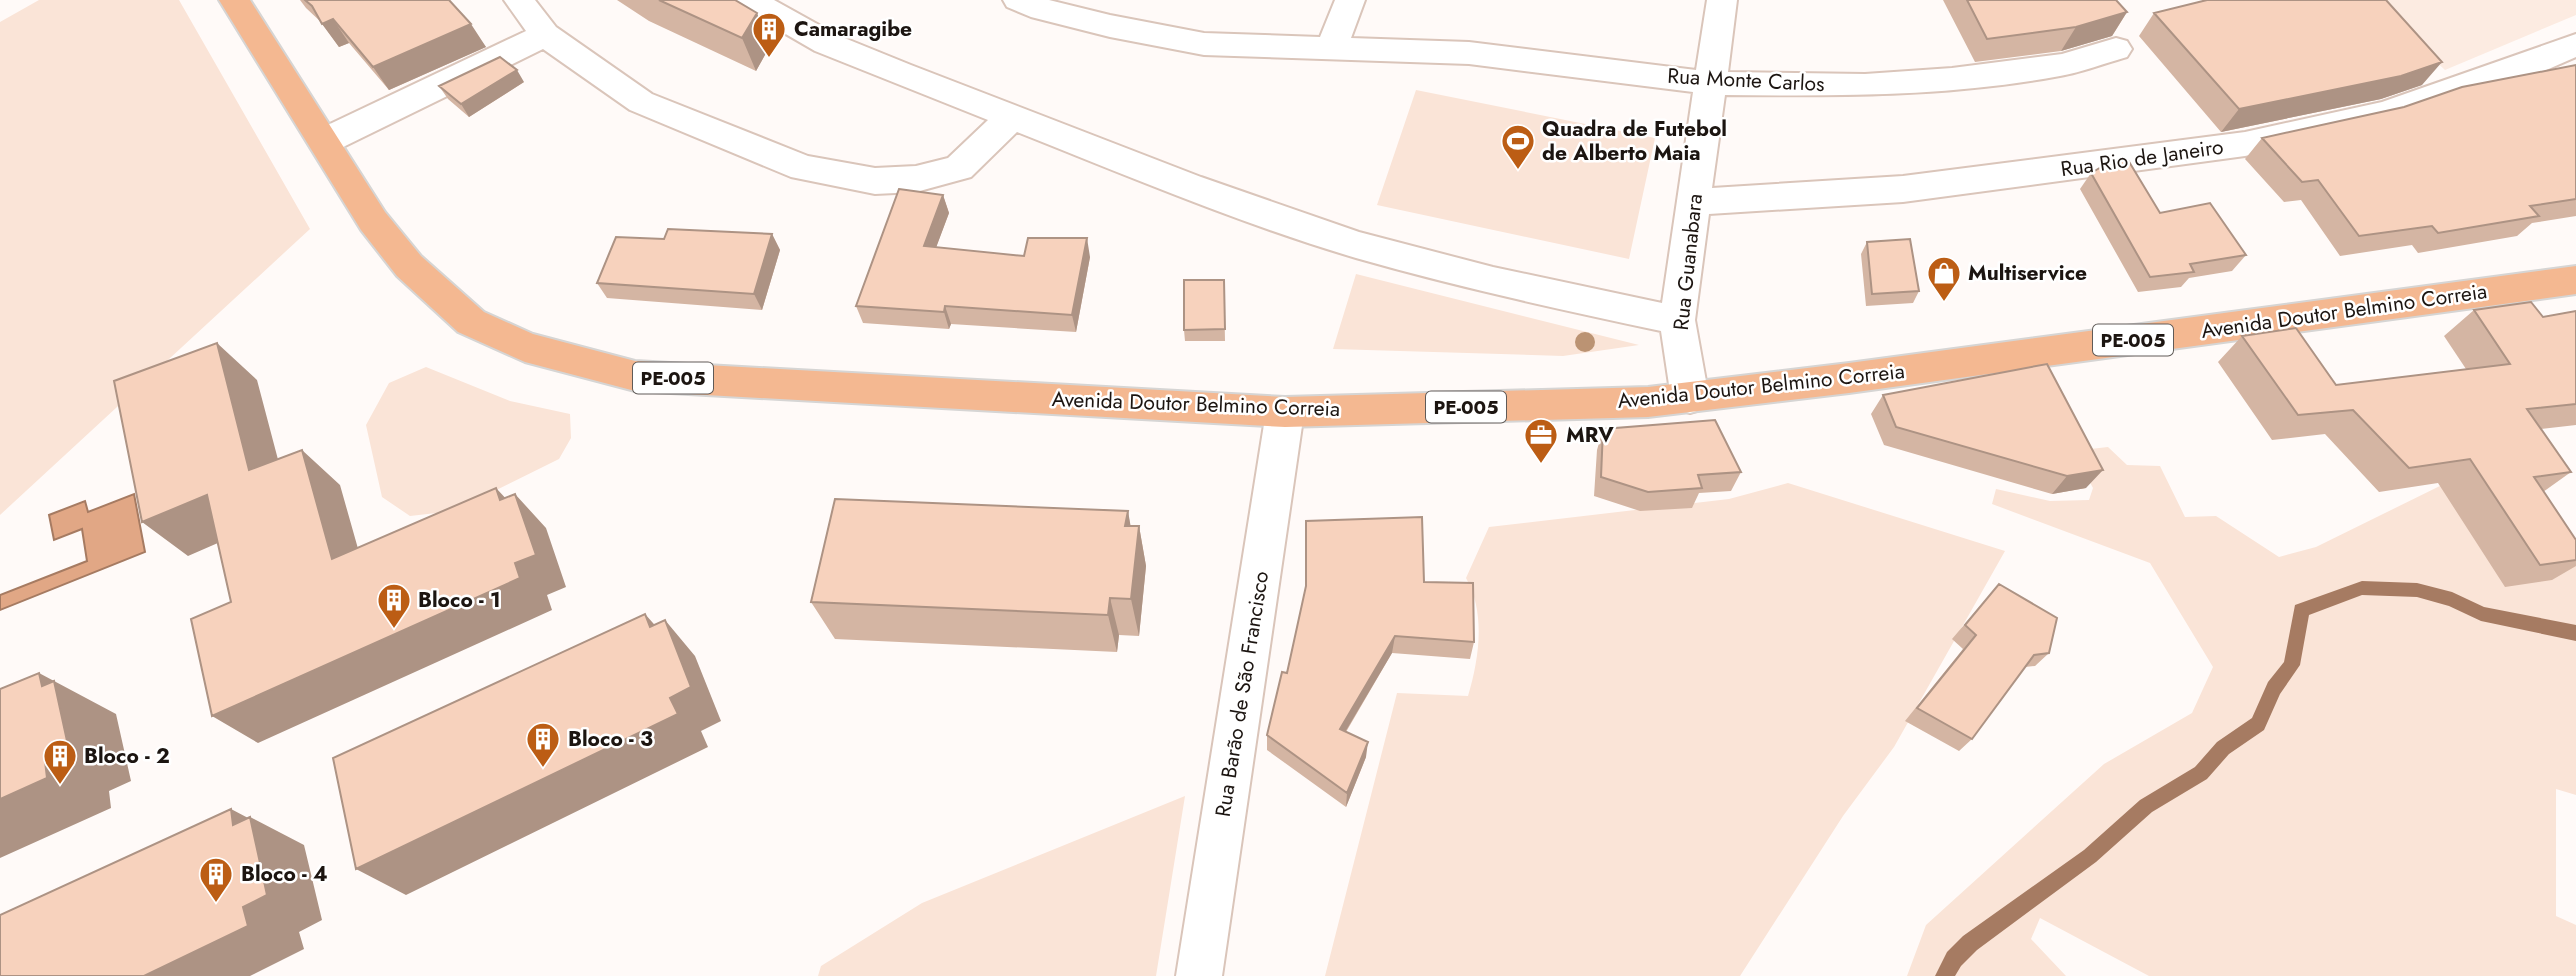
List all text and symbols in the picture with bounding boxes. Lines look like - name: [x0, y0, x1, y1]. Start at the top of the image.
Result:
- building icon: Camaragibe: [750, 10, 788, 59]
- place label: Camaragibe: [794, 14, 912, 44]
- street label: Rua Monte Carlos: [1667, 61, 1825, 99]
- place label: Quadra de Futebol de Alberto Maia: [1542, 114, 1727, 168]
- sports icon: Quadra de Futebol de Alberto Maia: [1499, 122, 1537, 171]
- street label: Rua Rio de Janeiro: [2059, 132, 2225, 184]
- street label: Rua Guanabara: [1666, 192, 1710, 332]
- shop icon: Multiservice: [1925, 254, 1963, 303]
- place label: Multiservice: [1968, 258, 2087, 288]
- street label: Avenida Doutor Belmino Correia: [2199, 276, 2489, 346]
- road number: PE-005: [2093, 324, 2173, 356]
- street label: Avenida Doutor Belmino Correia: [1616, 356, 1906, 416]
- road number: PE-005: [633, 362, 713, 394]
- street label: Avenida Doutor Belmino Correia: [1051, 384, 1341, 424]
- road number: PE-005: [1426, 392, 1506, 422]
- office icon: MRV: [1522, 416, 1560, 465]
- place label: MRV: [1566, 420, 1614, 450]
- street label: Rua Barão de São Francisco: [1208, 569, 1276, 819]
- building icon: Bloco - 1: [375, 581, 413, 630]
- place label: Bloco - 1: [418, 585, 501, 615]
- building icon: Bloco - 3: [524, 720, 562, 769]
- place label: Bloco - 3: [568, 724, 653, 754]
- building icon: Bloco - 2: [41, 737, 79, 786]
- place label: Bloco - 2: [84, 741, 170, 771]
- building icon: Bloco - 4: [197, 855, 235, 904]
- place label: Bloco - 4: [241, 859, 328, 889]

